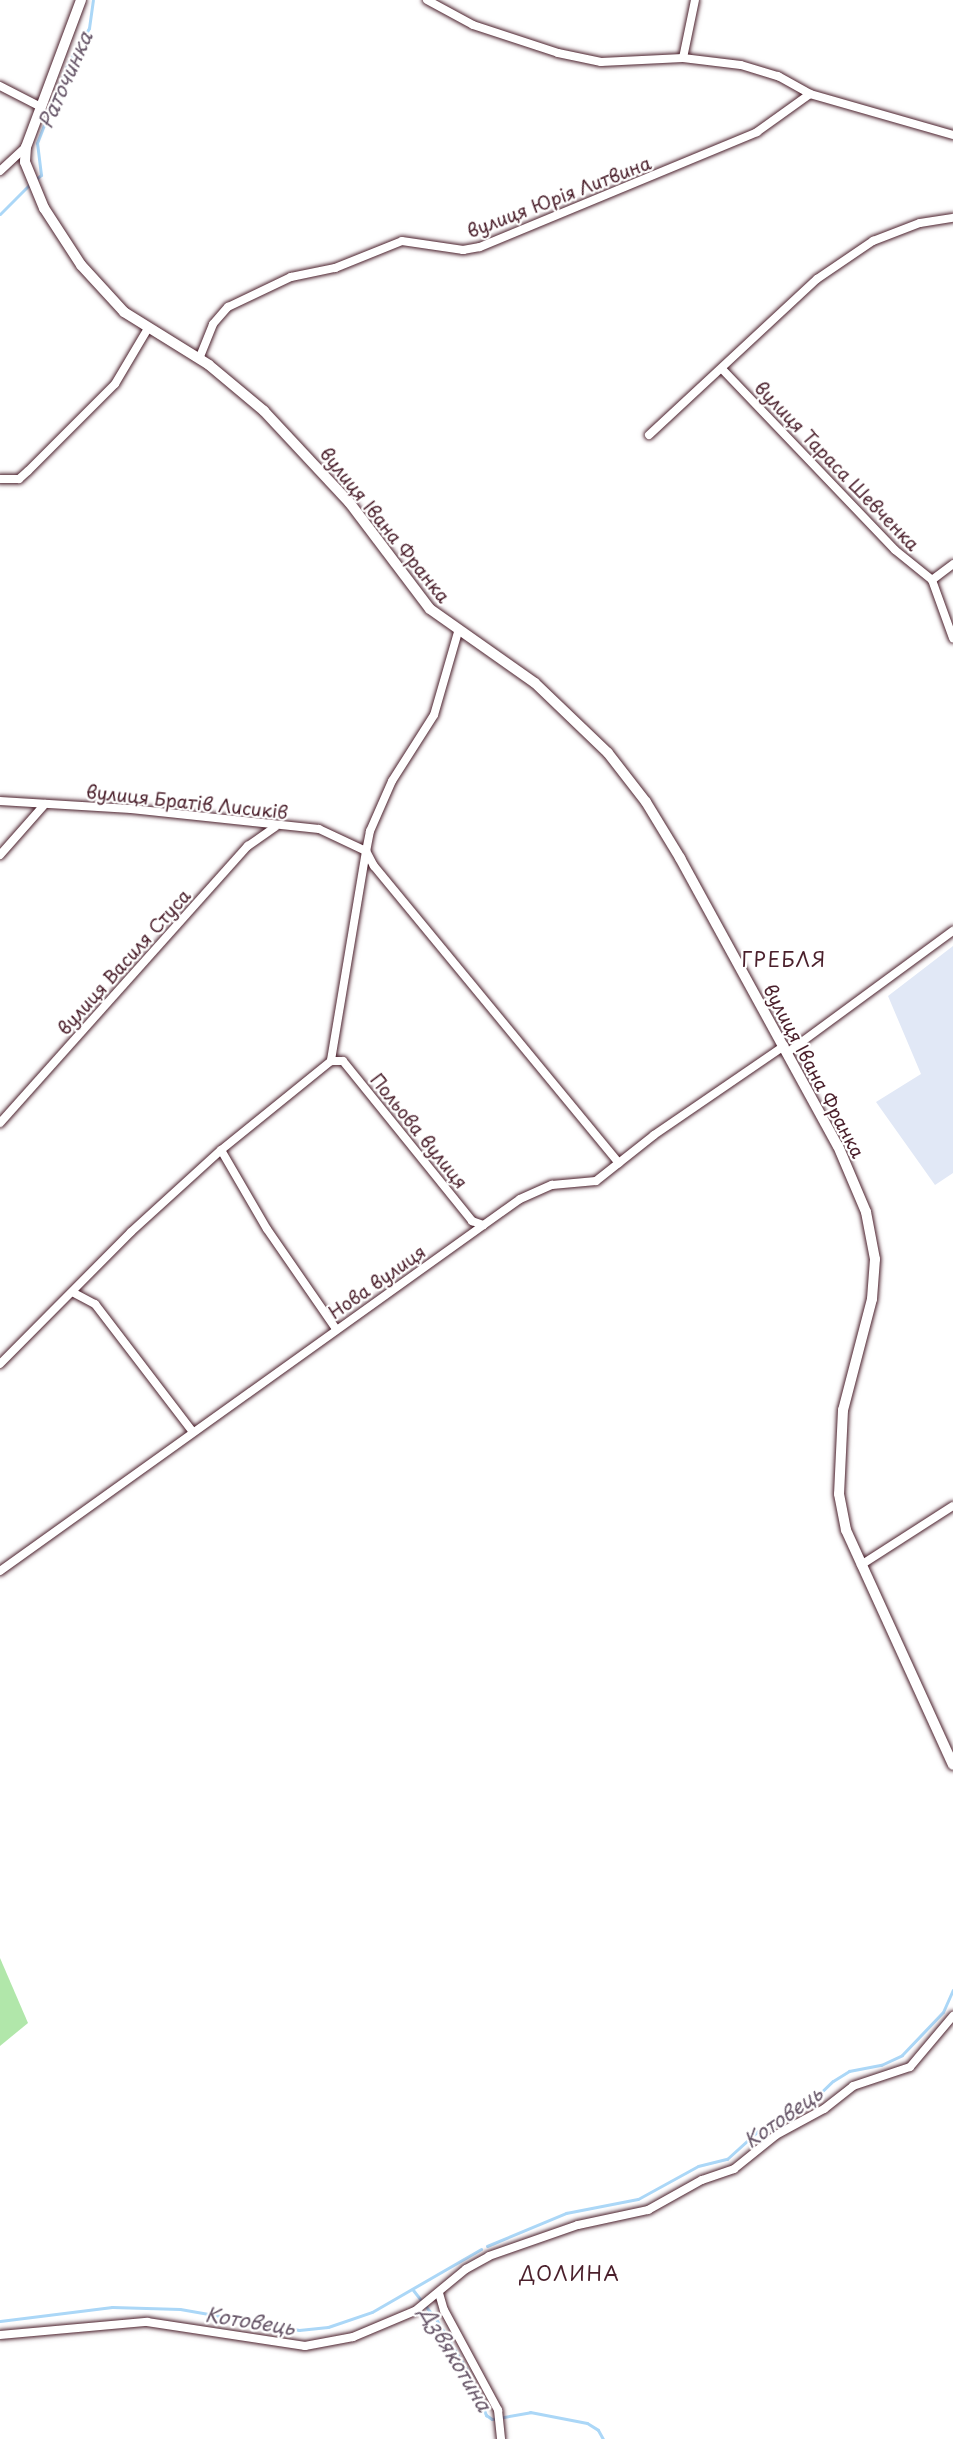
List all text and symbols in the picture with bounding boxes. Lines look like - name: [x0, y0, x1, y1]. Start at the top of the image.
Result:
- water label: Раточинка: [33, 28, 97, 132]
- street label: вулиця Юрія Литвина: [464, 152, 654, 242]
- street label: вулиця Тараса Шевченка: [749, 376, 925, 556]
- street label: вулиця Івана Франка: [315, 443, 455, 607]
- street label: вулиця Братів Лисиків: [85, 781, 289, 823]
- street label: вулиця Василя Стуса: [53, 884, 195, 1040]
- district label: ГРЕБЛЯ: [741, 947, 827, 971]
- street label: вулиця Івана Франка: [759, 980, 869, 1162]
- street label: Польова вулиця: [366, 1069, 472, 1193]
- street label: Нова вулиця: [324, 1240, 430, 1324]
- water label: Котовець: [739, 2081, 827, 2153]
- district label: ДОЛИНА: [520, 2261, 620, 2285]
- water label: Котовець: [204, 2302, 296, 2340]
- water label: Дзвякотина: [415, 2302, 497, 2416]

